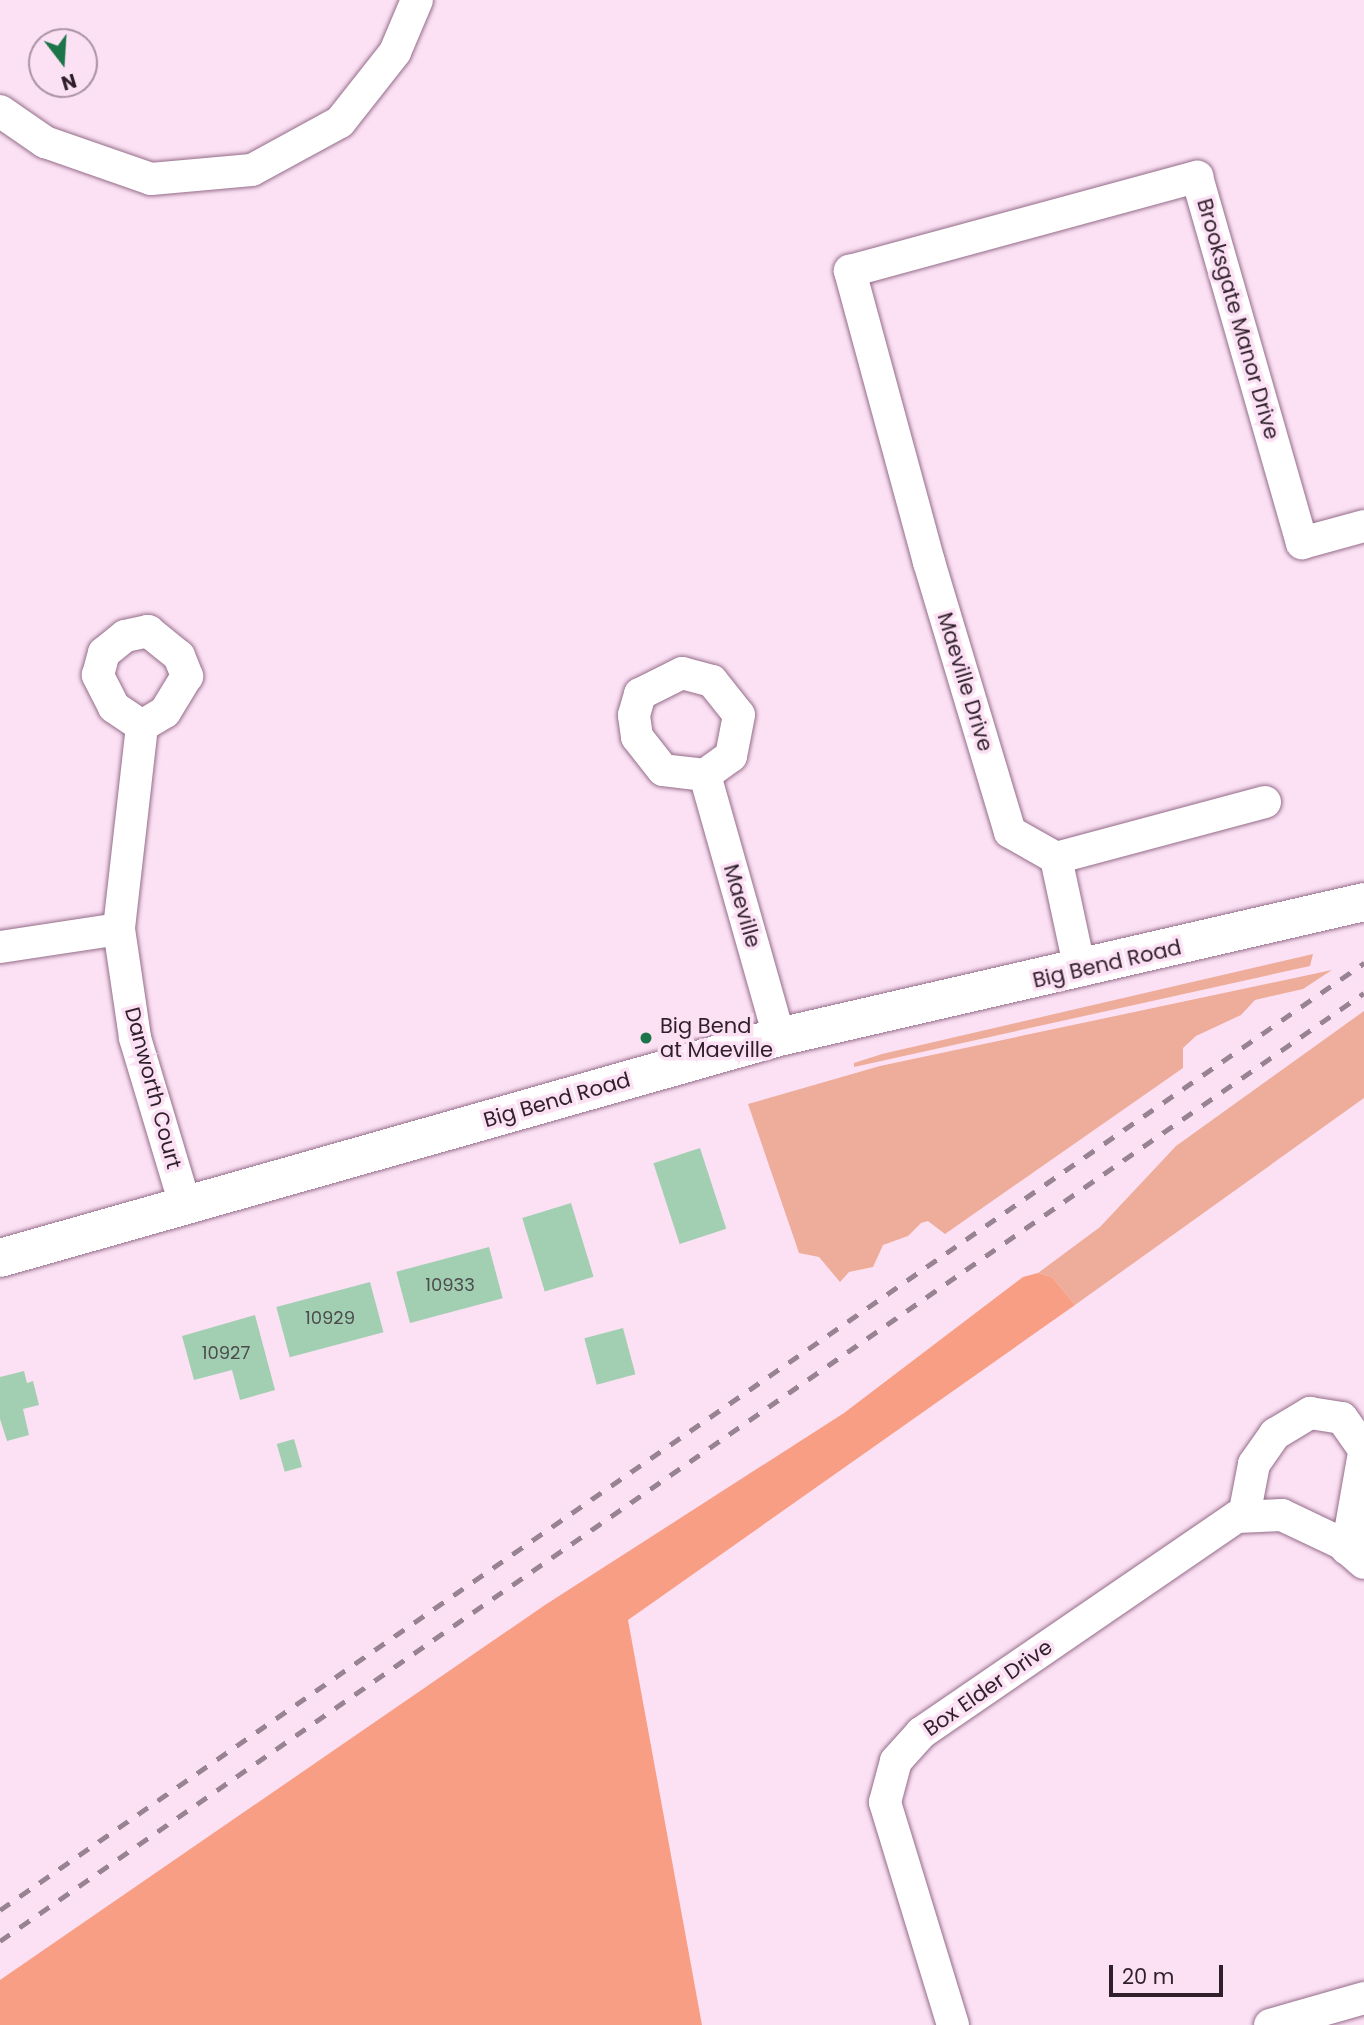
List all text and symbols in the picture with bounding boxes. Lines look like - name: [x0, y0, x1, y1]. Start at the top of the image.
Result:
- north arrow: [28, 28, 98, 98]
- text: N: [58, 67, 79, 97]
- street label: Brooksgate Manor Drive: [1192, 196, 1284, 442]
- street label: Maeville Drive: [932, 610, 998, 754]
- street label: Maeville: [718, 861, 766, 951]
- street label: Big Bend Road: [1030, 935, 1184, 993]
- street label: Danworth Court: [119, 1004, 187, 1172]
- place label: Big Bend at Maeville: [660, 1013, 773, 1063]
- marker: Big Bend at Maeville: [638, 1030, 654, 1046]
- street label: Big Bend Road: [481, 1067, 633, 1133]
- house number: 10933: [425, 1274, 475, 1296]
- house number: 10929: [305, 1307, 355, 1329]
- house number: 10927: [202, 1342, 250, 1364]
- street label: Box Elder Drive: [919, 1634, 1057, 1742]
- scale bar: [1112, 1952, 1226, 1996]
- text: 20 m: [1122, 1962, 1175, 1991]

